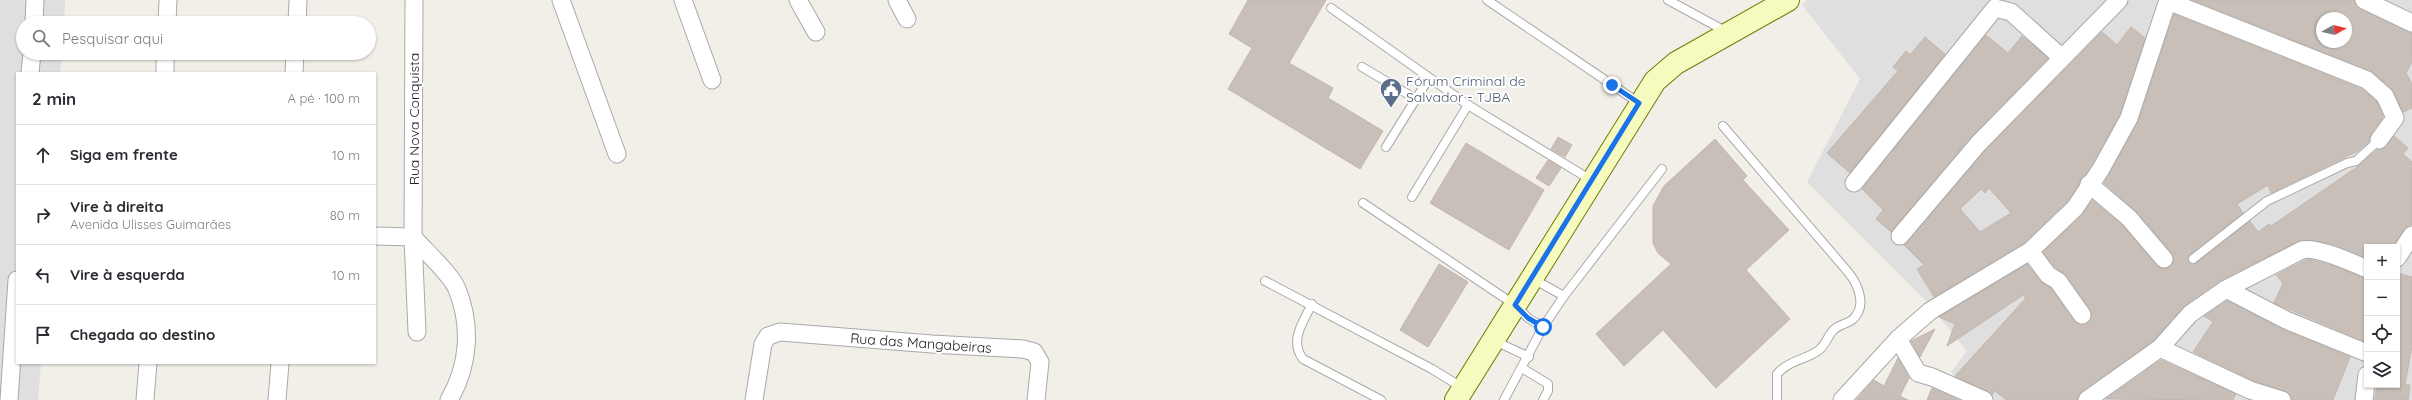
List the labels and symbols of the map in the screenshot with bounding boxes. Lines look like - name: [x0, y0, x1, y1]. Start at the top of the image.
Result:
- north arrow: [2316, 12, 2352, 48]
- street label: Rua Nova Conquista: [405, 53, 423, 185]
- place label: Fórum Criminal de Salvador - TJBA: [1406, 72, 1526, 106]
- public building icon: Fórum Criminal de Salvador - TJBA: [1378, 76, 1404, 109]
- route end: [1603, 76, 1621, 94]
- route start: [1534, 318, 1552, 336]
- street label: Rua das Mangabeiras: [850, 329, 992, 357]

